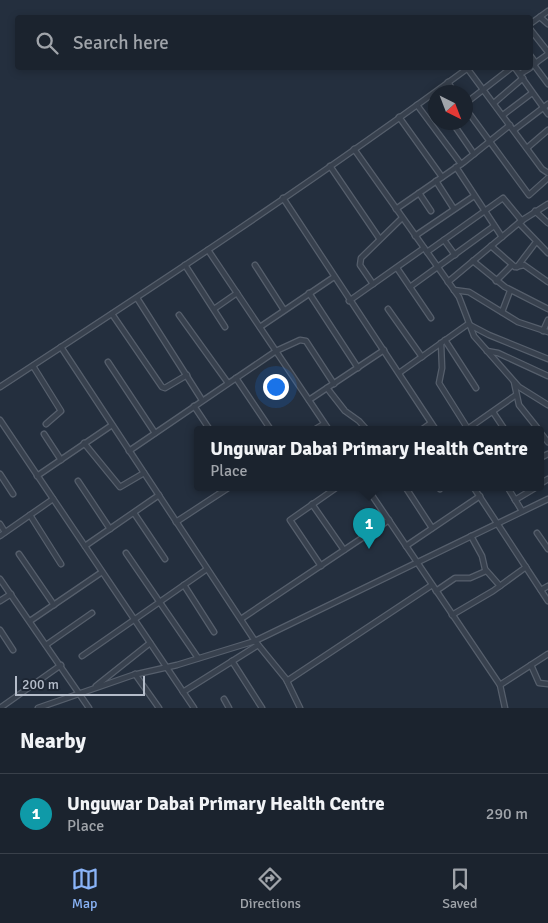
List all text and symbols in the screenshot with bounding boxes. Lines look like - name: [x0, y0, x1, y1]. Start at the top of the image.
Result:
- search box: [15, 15, 533, 70]
- icon: search: [33, 29, 61, 57]
- text: Search here: [73, 31, 169, 55]
- north arrow: [428, 85, 473, 130]
- your location: [263, 374, 289, 400]
- popup: [194, 426, 544, 491]
- text: Unguwar Dabai Primary Health Centre: [210, 437, 528, 461]
- text: Place: [210, 461, 247, 481]
- pin: 1: [353, 508, 385, 549]
- scale bar: [15, 673, 145, 696]
- text: 200 m: [22, 676, 59, 693]
- text: Nearby: [20, 728, 86, 754]
- text: Unguwar Dabai Primary Health Centre: [67, 792, 385, 816]
- text: 1: [32, 804, 40, 824]
- text: 290 m: [486, 804, 528, 824]
- text: Place: [67, 816, 104, 836]
- tab: Map: [71, 865, 99, 912]
- tab: Directions: [240, 865, 301, 912]
- tab: Saved: [442, 865, 477, 912]

